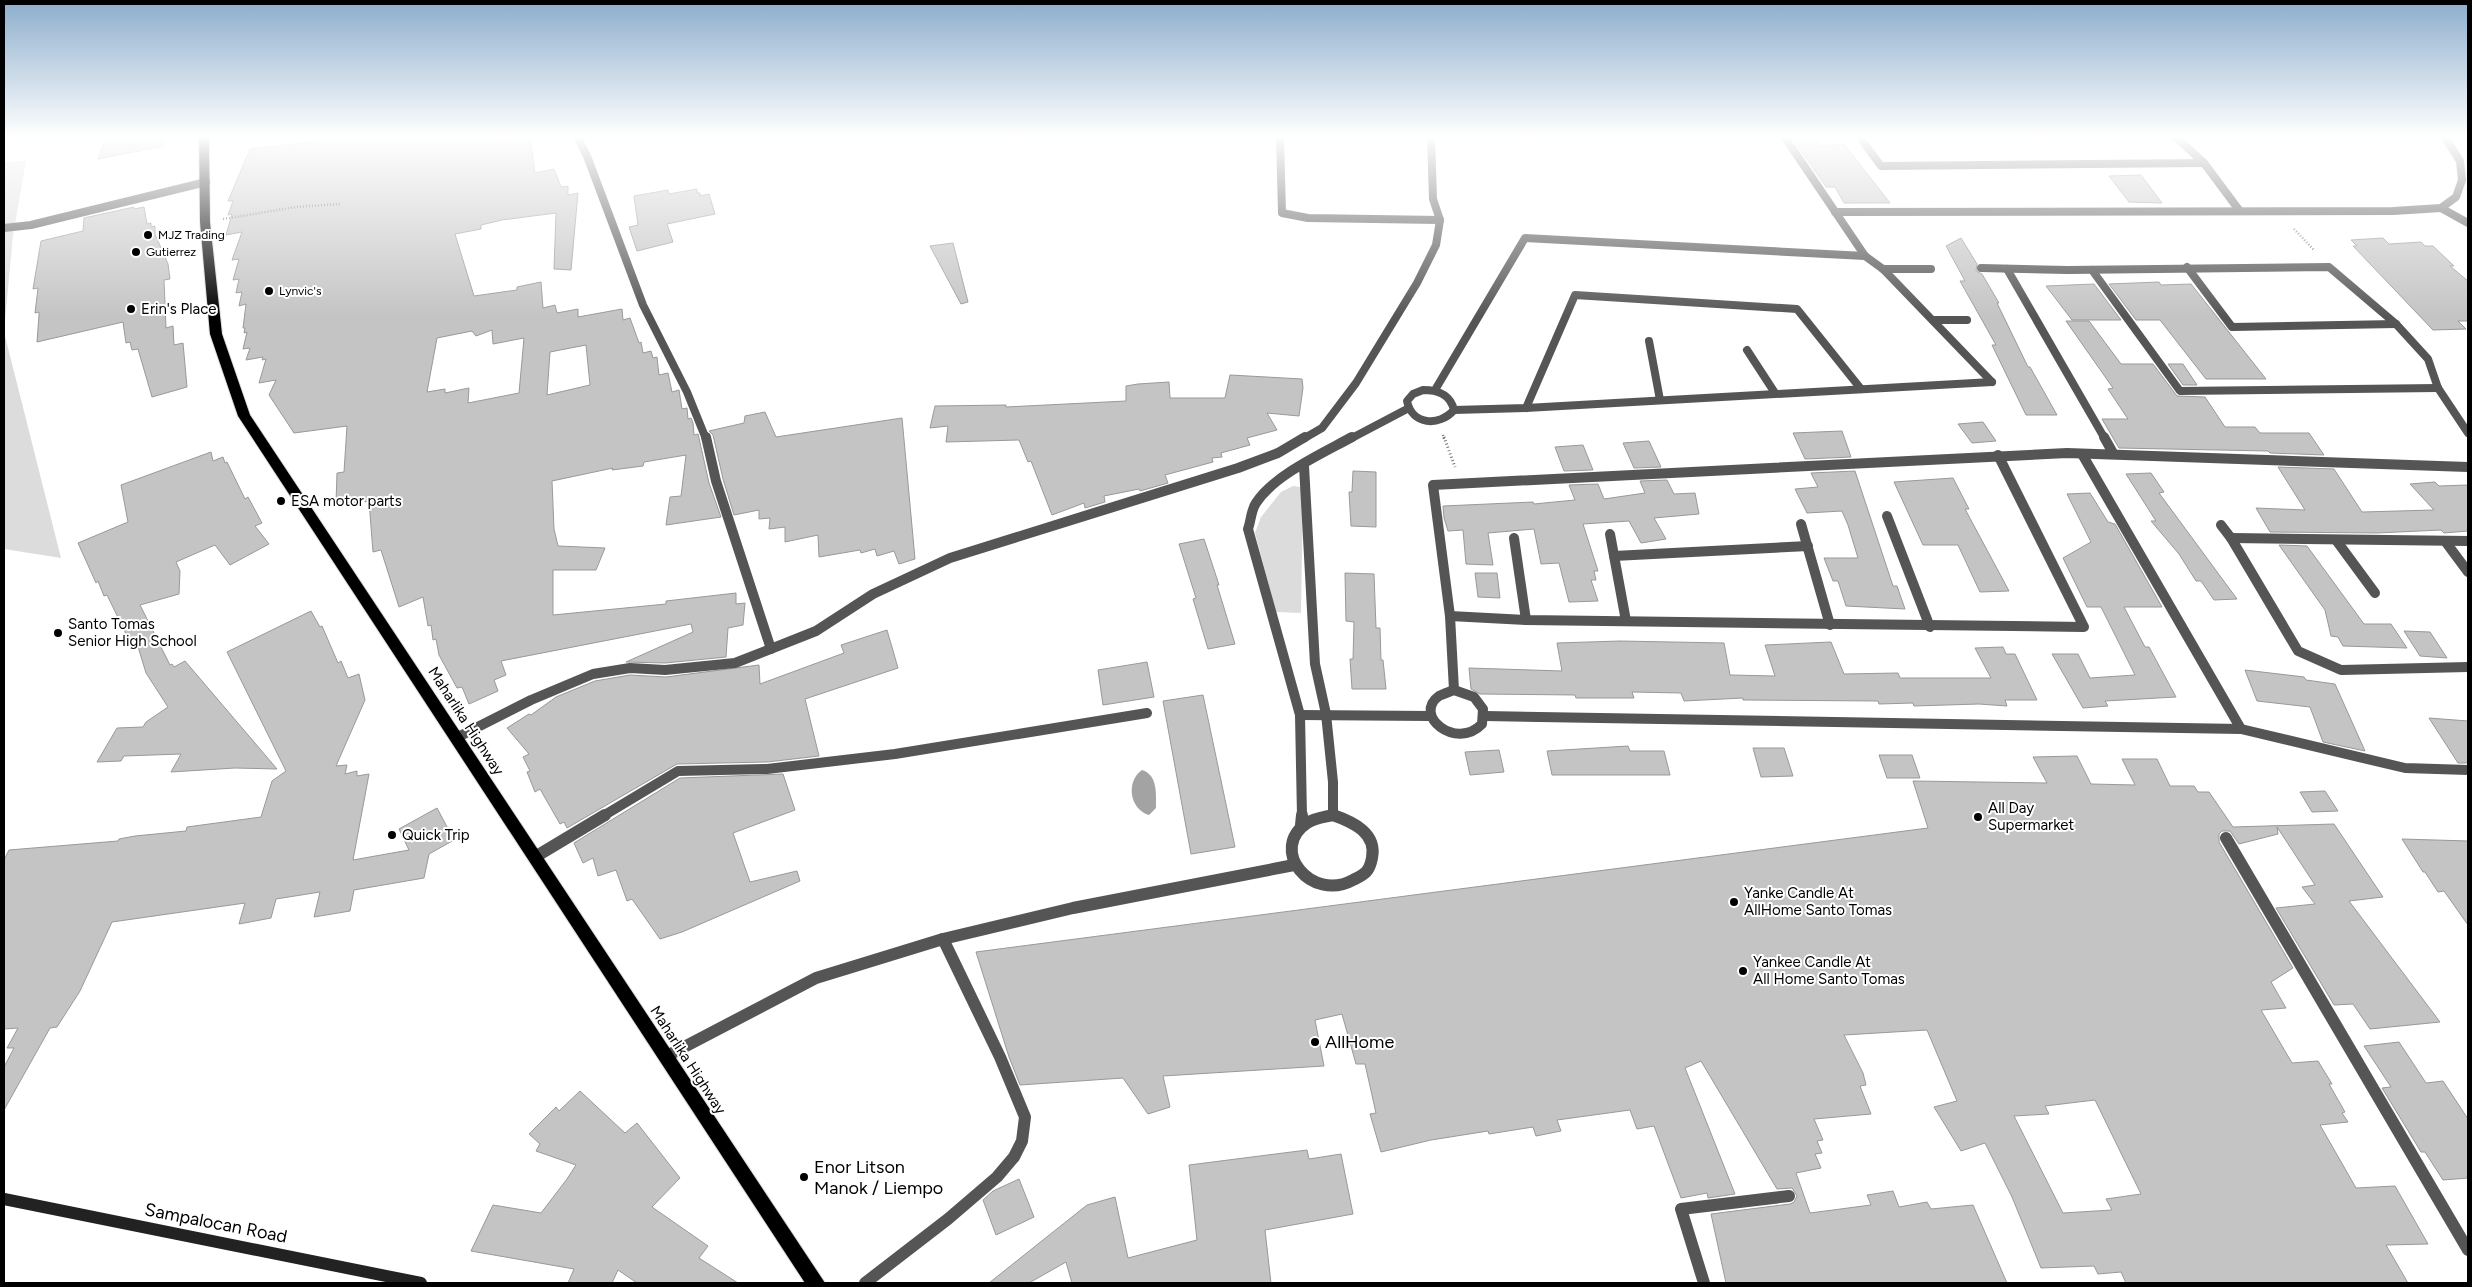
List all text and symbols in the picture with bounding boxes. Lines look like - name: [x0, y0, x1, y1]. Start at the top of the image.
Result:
- place label: MJZ Trading: [158, 228, 225, 242]
- marker: MJZ Trading: [142, 229, 154, 241]
- place label: Gutierrez: [146, 245, 196, 259]
- marker: Gutierrez: [130, 246, 142, 258]
- place label: Lynvic's: [279, 284, 322, 298]
- marker: Lynvic's: [263, 285, 275, 297]
- place label: Erin's Place: [141, 300, 216, 318]
- marker: Erin's Place: [125, 303, 137, 315]
- place label: ESA motor parts: [291, 492, 402, 510]
- marker: ESA motor parts: [275, 495, 287, 507]
- place label: Santo Tomas Senior High School: [68, 615, 197, 650]
- marker: Santo Tomas Senior High School: [52, 627, 64, 639]
- street label: Maharlika Highway: [424, 663, 508, 779]
- place label: All Day Supermarket: [1988, 799, 2074, 834]
- marker: All Day Supermarket: [1972, 811, 1984, 823]
- place label: Quick Trip: [402, 826, 470, 844]
- marker: Quick Trip: [386, 829, 398, 841]
- place label: Yanke Candle At AllHome Santo Tomas: [1744, 884, 1892, 919]
- marker: Yanke Candle At AllHome Santo Tomas: [1728, 896, 1740, 908]
- place label: Yankee Candle At All Home Santo Tomas: [1753, 953, 1905, 988]
- marker: Yankee Candle At All Home Santo Tomas: [1737, 965, 1749, 977]
- street label: Maharlika Highway: [646, 1002, 730, 1118]
- place label: AllHome: [1325, 1031, 1394, 1053]
- marker: AllHome: [1309, 1036, 1321, 1048]
- place label: Enor Litson Manok / Liempo: [814, 1156, 943, 1199]
- marker: Enor Litson Manok / Liempo: [798, 1171, 810, 1183]
- street label: Sampalocan Road: [143, 1198, 289, 1248]

